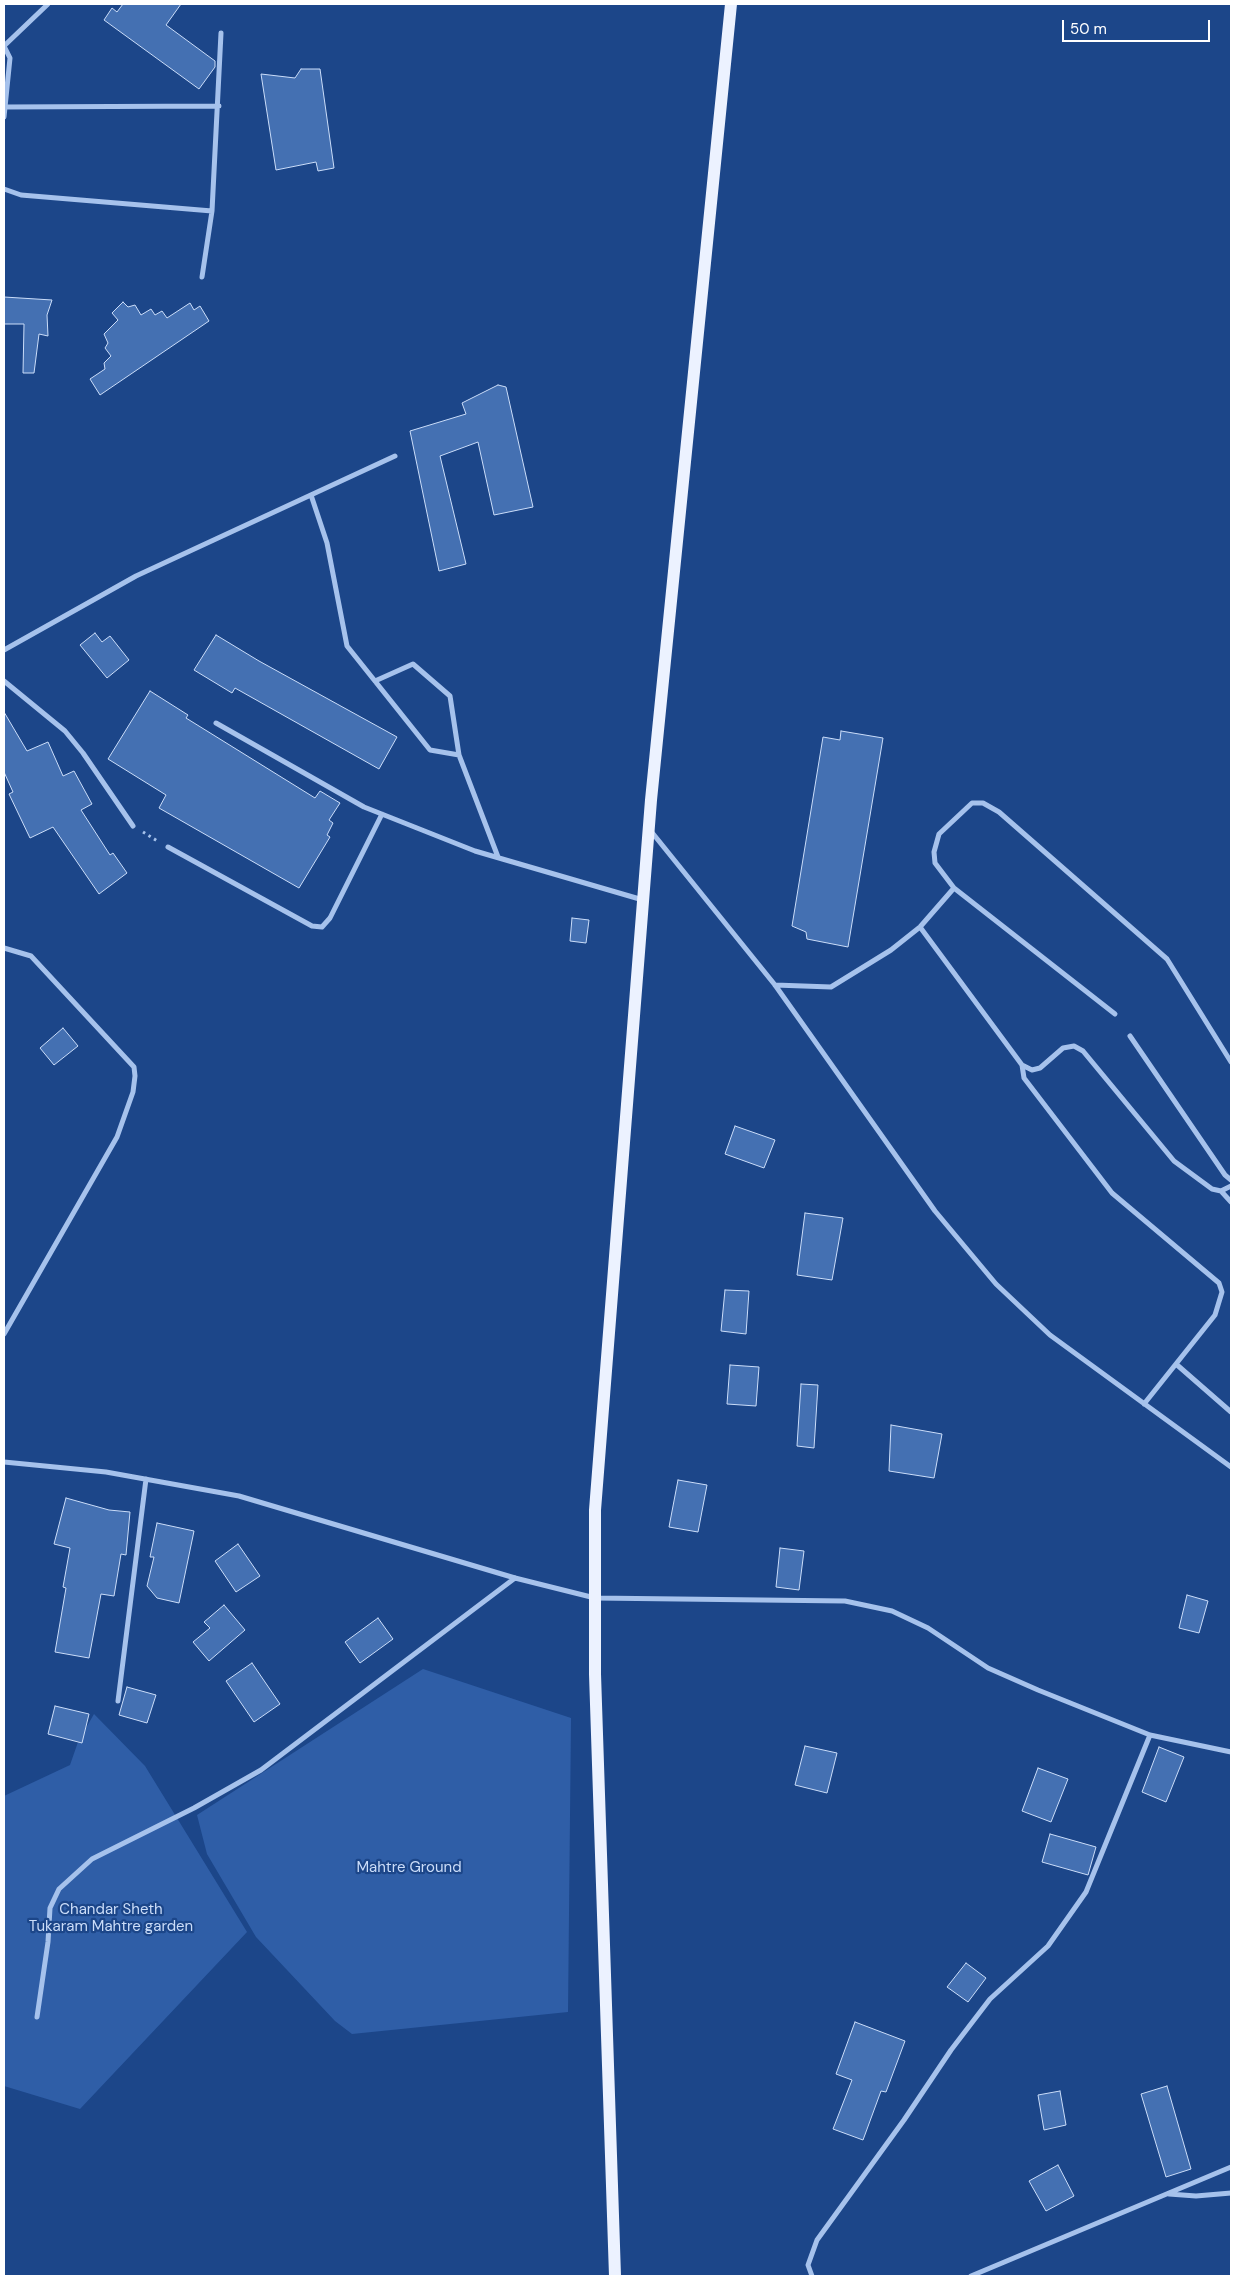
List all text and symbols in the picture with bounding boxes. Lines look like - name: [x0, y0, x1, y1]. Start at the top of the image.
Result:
- scale bar: [1065, 10, 1212, 42]
- text: 50 m: [1070, 19, 1107, 39]
- park label: Mahtre Ground: [356, 1859, 462, 1877]
- park label: Chandar Sheth Tukaram Mahtre garden: [29, 1901, 193, 1936]

